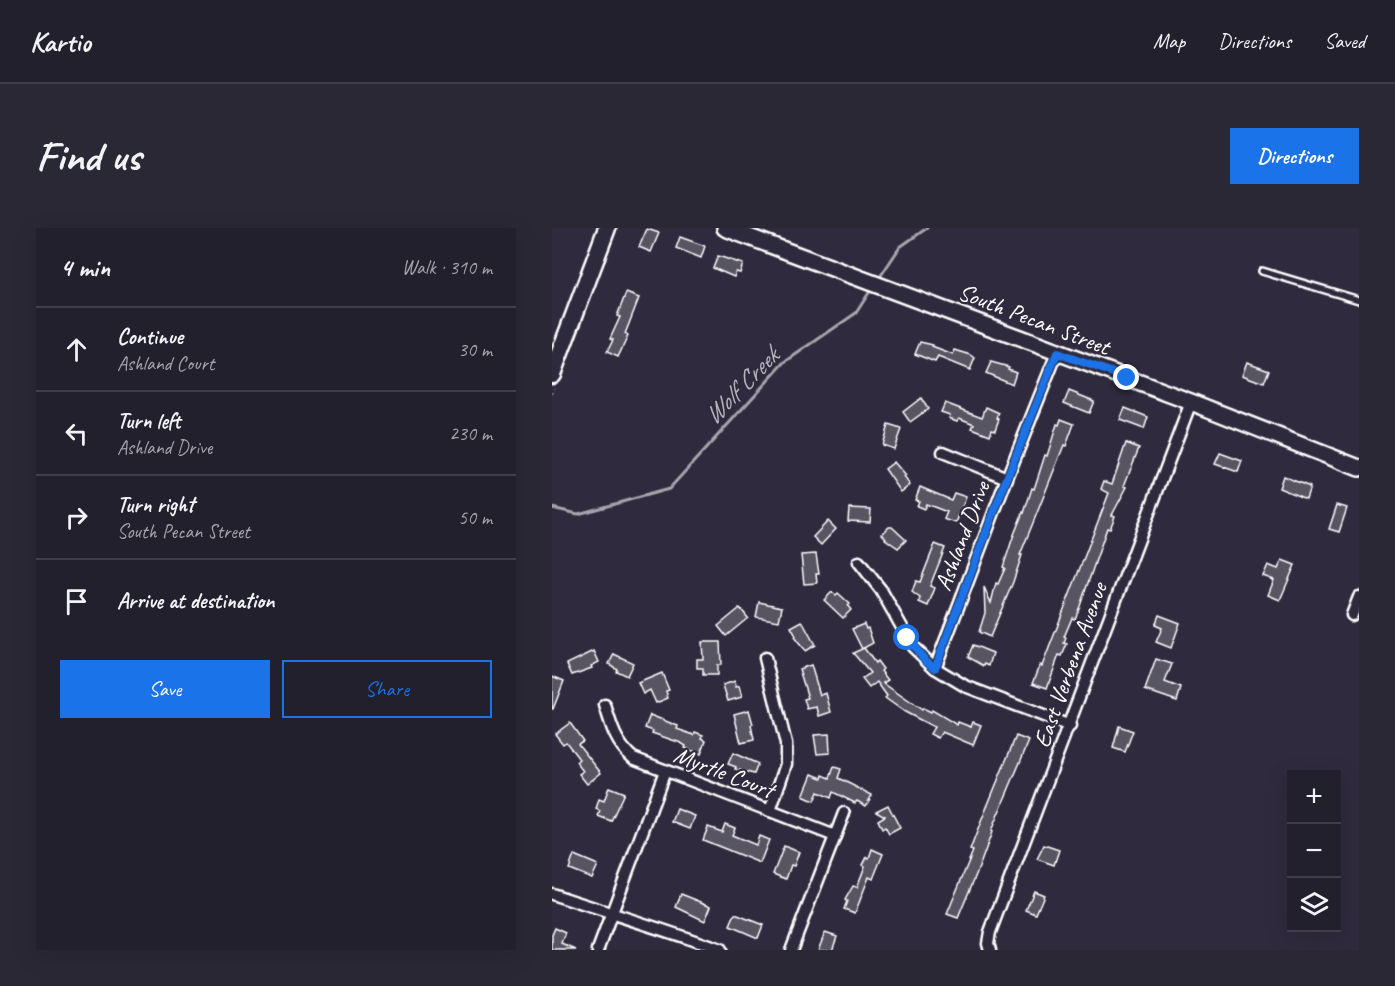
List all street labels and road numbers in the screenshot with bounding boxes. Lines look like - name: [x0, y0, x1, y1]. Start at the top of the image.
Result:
- street label: South Pecan Street: [954, 276, 1116, 362]
- street label: Ashland Drive: [928, 475, 997, 595]
- street label: East Verbena Avenue: [1026, 576, 1114, 752]
- street label: Myrtle Court: [670, 739, 781, 806]

